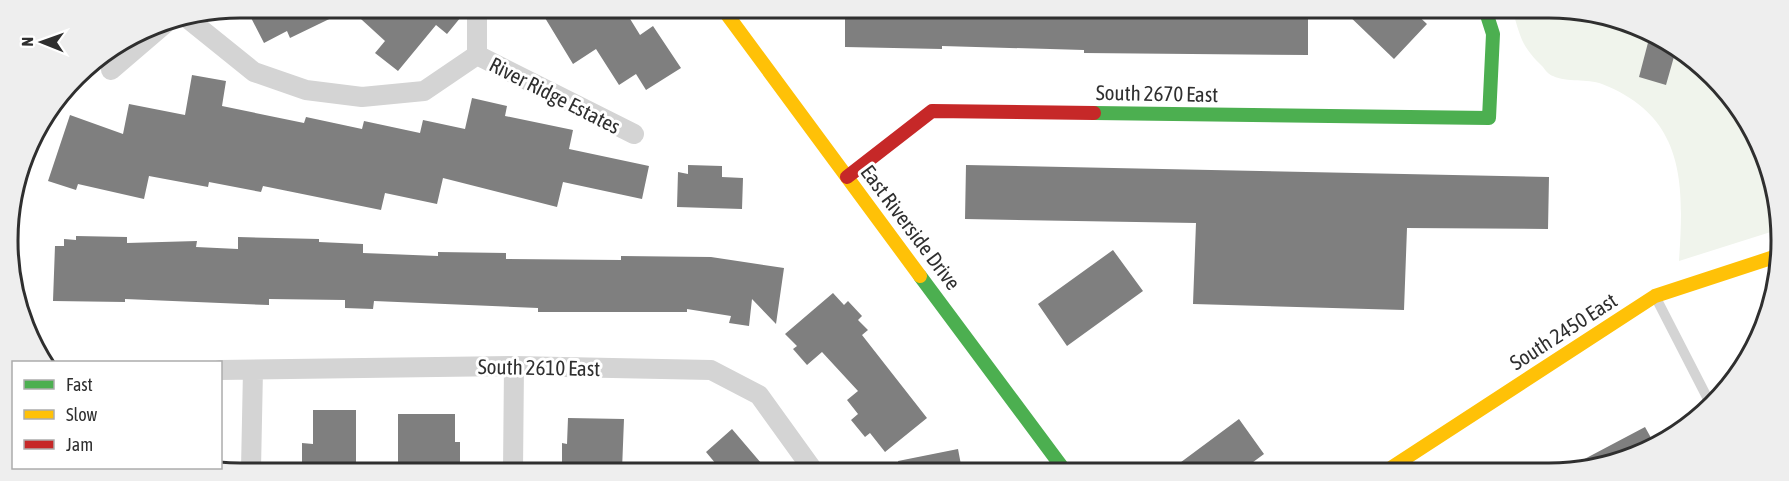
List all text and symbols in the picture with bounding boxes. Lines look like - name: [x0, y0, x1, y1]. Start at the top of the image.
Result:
- north arrow: [12, 12, 72, 72]
- text: N: [18, 37, 36, 47]
- street label: River Ridge Estates: [486, 52, 624, 138]
- street label: South 2670 East: [1096, 80, 1218, 106]
- street label: East Riverside Drive: [856, 160, 966, 294]
- street label: South 2450 East: [1505, 288, 1621, 374]
- street label: South 2610 East: [478, 354, 600, 380]
- legend: [12, 361, 222, 469]
- text: Fast: [66, 374, 93, 395]
- text: Slow: [66, 404, 97, 425]
- text: Jam: [66, 434, 93, 455]

